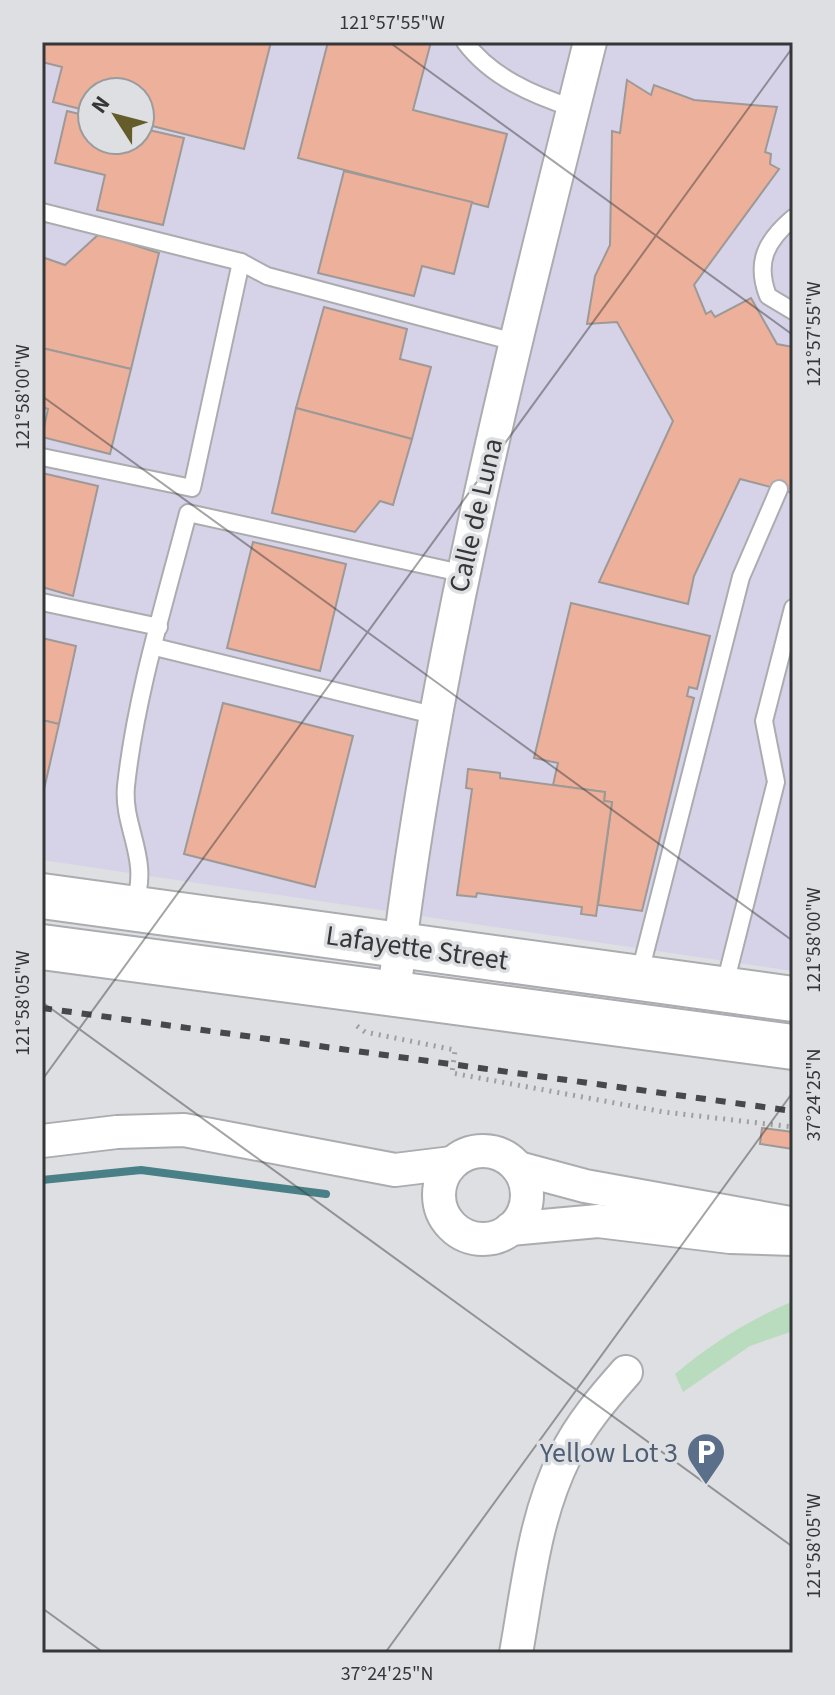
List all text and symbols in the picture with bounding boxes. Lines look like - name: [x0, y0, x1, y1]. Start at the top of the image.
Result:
- text: 121°57'55"W: [339, 9, 445, 37]
- north arrow: [76, 76, 156, 156]
- text: N: [83, 90, 118, 120]
- text: 121°57'55"W: [800, 281, 828, 387]
- text: 121°58'00"W: [9, 344, 37, 450]
- street label: Calle de Luna: [439, 434, 513, 596]
- text: 121°58'00"W: [800, 887, 828, 993]
- street label: Lafayette Street: [323, 915, 511, 981]
- text: 121°58'05"W: [9, 950, 37, 1056]
- text: 37°24'25"N: [800, 1049, 828, 1141]
- parking icon: Yellow Lot 3: [685, 1431, 727, 1486]
- place label: Yellow Lot 3: [539, 1433, 678, 1473]
- text: 121°58'05"W: [800, 1493, 828, 1599]
- text: 37°24'25"N: [341, 1660, 433, 1688]

